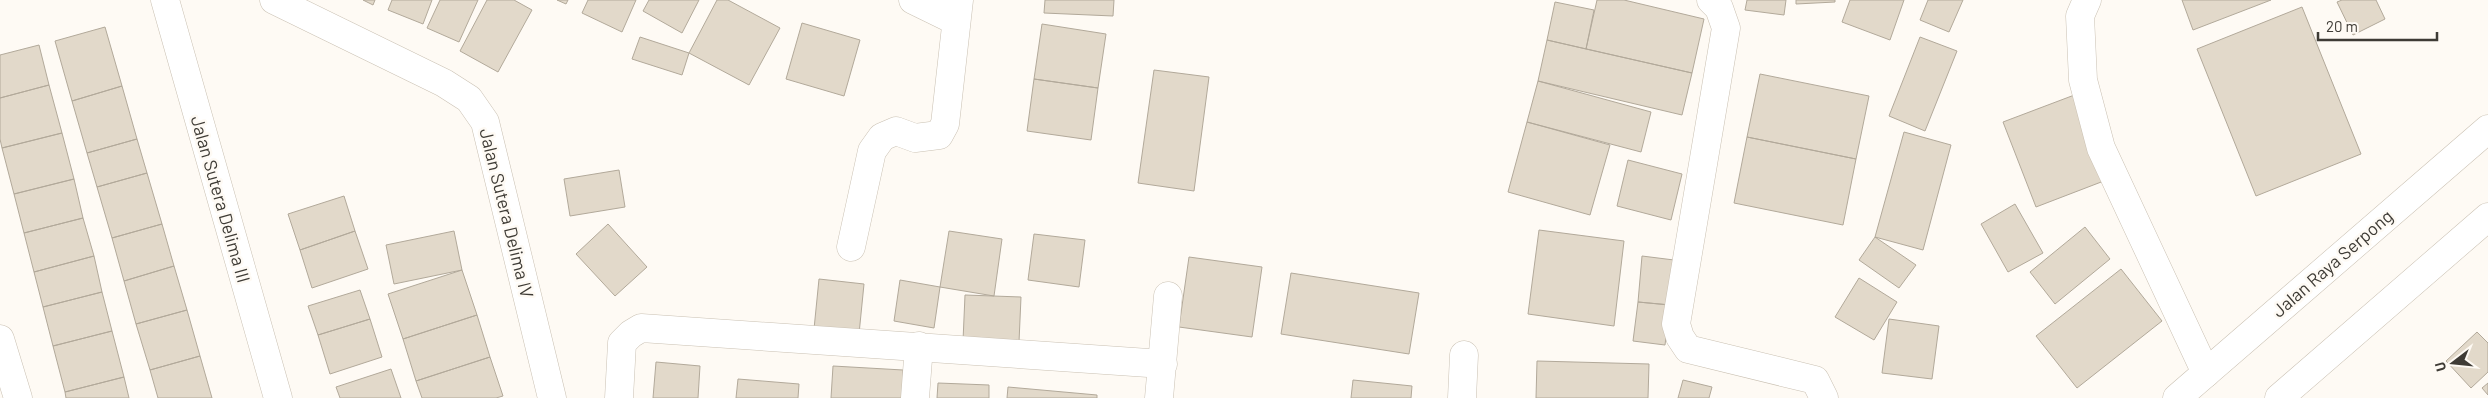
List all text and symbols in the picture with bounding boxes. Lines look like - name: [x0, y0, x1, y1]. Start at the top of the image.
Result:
- scale bar: [2318, 10, 2437, 42]
- text: 20 m: [2326, 17, 2358, 35]
- street label: Jalan Sutera Delima III: [187, 113, 255, 285]
- street label: Jalan Sutera Delima IV: [475, 126, 539, 300]
- street label: Jalan Raya Serpong: [2267, 205, 2397, 321]
- north arrow: [2428, 338, 2478, 388]
- text: U: [2431, 360, 2449, 373]

